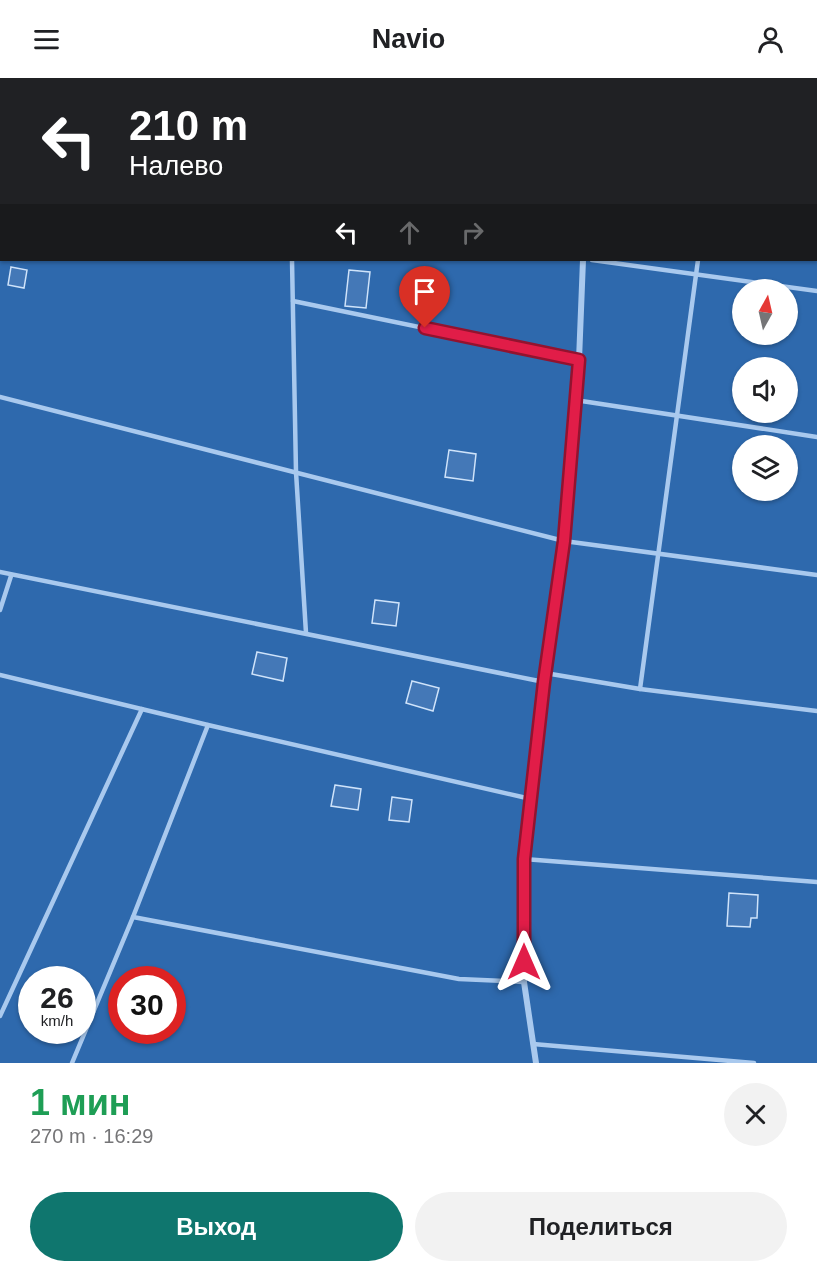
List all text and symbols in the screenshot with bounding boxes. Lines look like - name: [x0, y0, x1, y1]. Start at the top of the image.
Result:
- icon: menu: [30, 23, 63, 56]
- icon: person: [754, 23, 787, 56]
- text: Navio: [372, 24, 445, 54]
- icon: left: [30, 102, 108, 180]
- text: 210 m: [129, 102, 248, 149]
- text: Налево: [129, 151, 223, 181]
- icon: left: [330, 216, 363, 249]
- icon: ahead: [393, 216, 426, 249]
- icon: right: [456, 216, 489, 249]
- pin: [399, 266, 450, 328]
- icon: arrive: [408, 275, 441, 308]
- north arrow: [732, 279, 798, 345]
- map controls: [732, 279, 798, 501]
- button: sound: [732, 357, 798, 423]
- button: layers: [732, 435, 798, 501]
- position arrow: [492, 930, 556, 994]
- speed limit sign: 30: [108, 966, 186, 1044]
- text: 26: [40, 981, 74, 1014]
- text: km/h: [41, 1012, 73, 1029]
- text: 1 мин: [30, 1082, 131, 1123]
- button: close: [724, 1083, 787, 1146]
- text: 270 m · 16:29: [30, 1125, 153, 1147]
- button: Выход: [30, 1192, 403, 1261]
- button: Поделиться: [415, 1192, 787, 1261]

